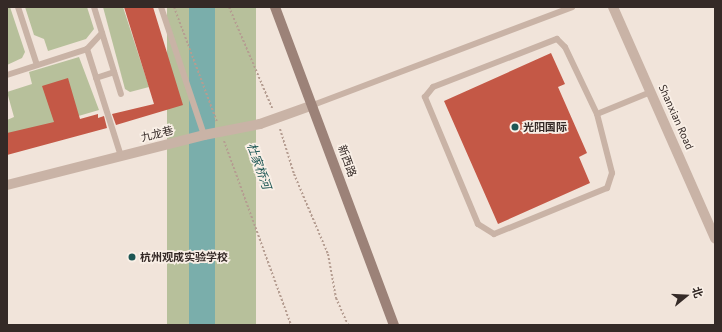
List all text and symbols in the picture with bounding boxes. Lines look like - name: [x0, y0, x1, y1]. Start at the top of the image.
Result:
- street label: Shanxian Road: [656, 83, 696, 151]
- place label: 光阳国际: [523, 120, 567, 134]
- marker: 光阳国际: [510, 122, 520, 132]
- street label: 九龙巷: [139, 124, 175, 144]
- water label: 杜家桥河: [244, 141, 274, 191]
- street label: 新西路: [335, 143, 359, 179]
- place label: 杭州观成实验学校: [140, 250, 228, 264]
- marker: 杭州观成实验学校: [127, 252, 137, 262]
- north arrow: [666, 276, 706, 316]
- text: 北: [689, 285, 706, 300]

